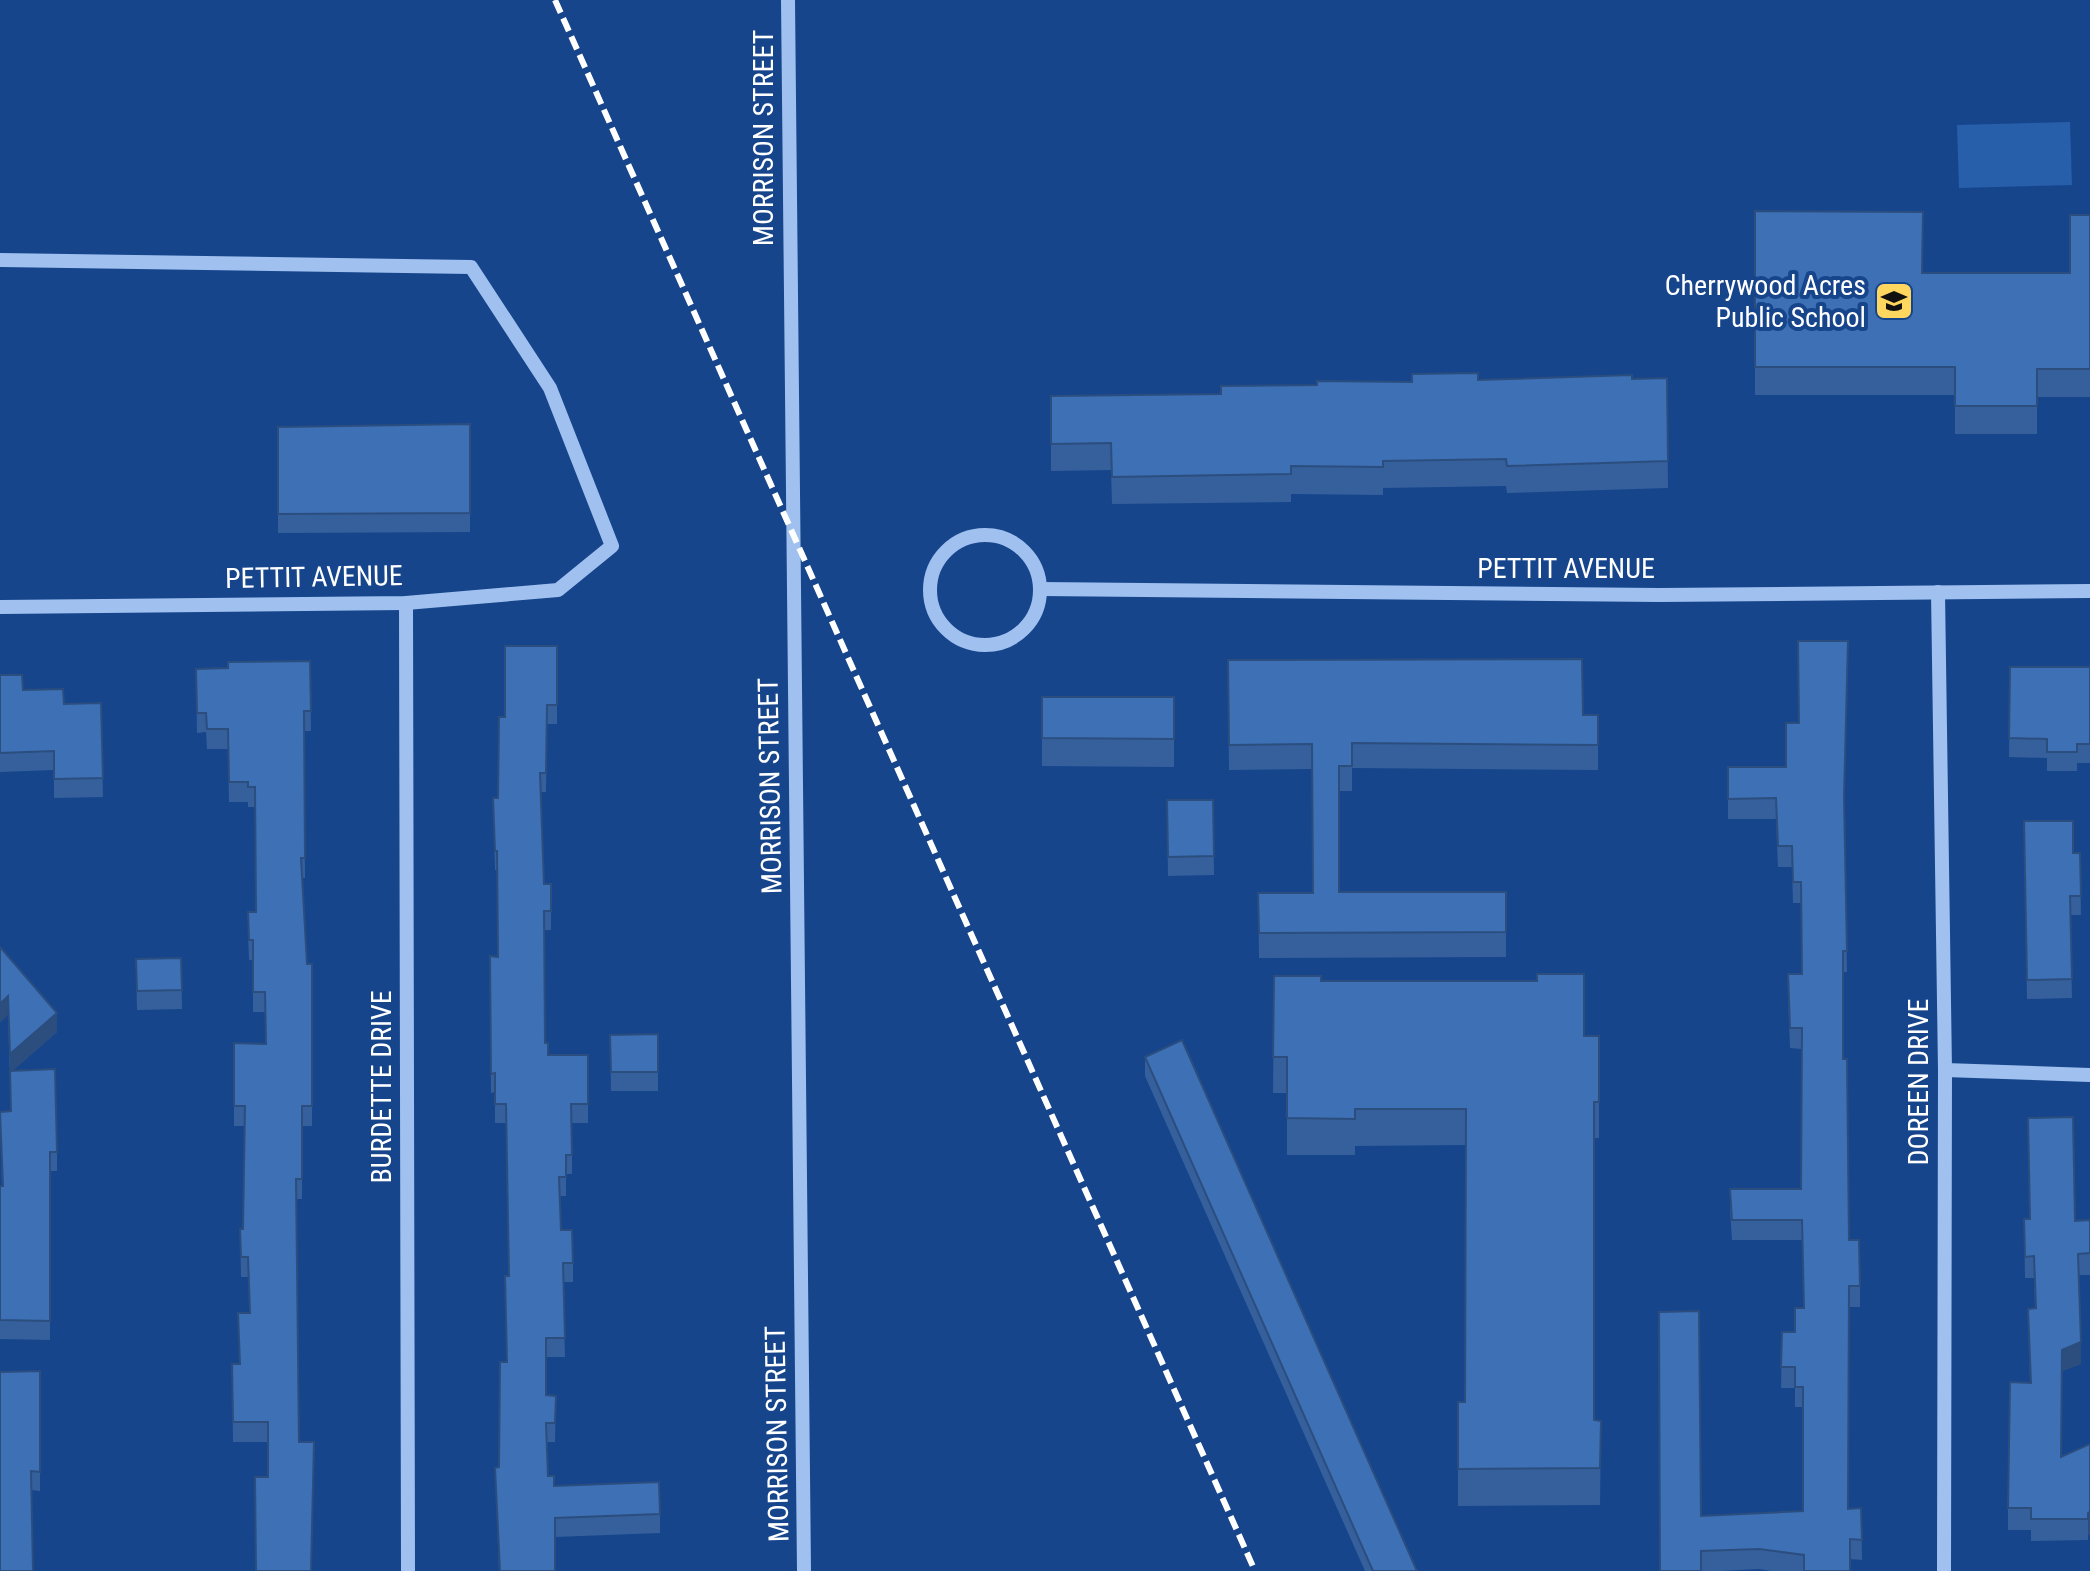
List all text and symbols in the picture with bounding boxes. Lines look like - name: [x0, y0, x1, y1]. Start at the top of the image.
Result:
- street label: MORRISON STREET: [747, 30, 780, 246]
- place label: Cherrywood Acres Public School: [1665, 269, 1866, 334]
- school or university icon: Cherrywood Acres Public School: [1873, 280, 1915, 322]
- street label: PETTIT AVENUE: [1477, 552, 1655, 585]
- street label: PETTIT AVENUE: [225, 559, 403, 595]
- street label: MORRISON STREET: [752, 677, 788, 895]
- street label: BURDETTE DRIVE: [365, 990, 398, 1184]
- street label: DOREEN DRIVE: [1902, 999, 1935, 1165]
- street label: MORRISON STREET: [759, 1325, 795, 1543]

